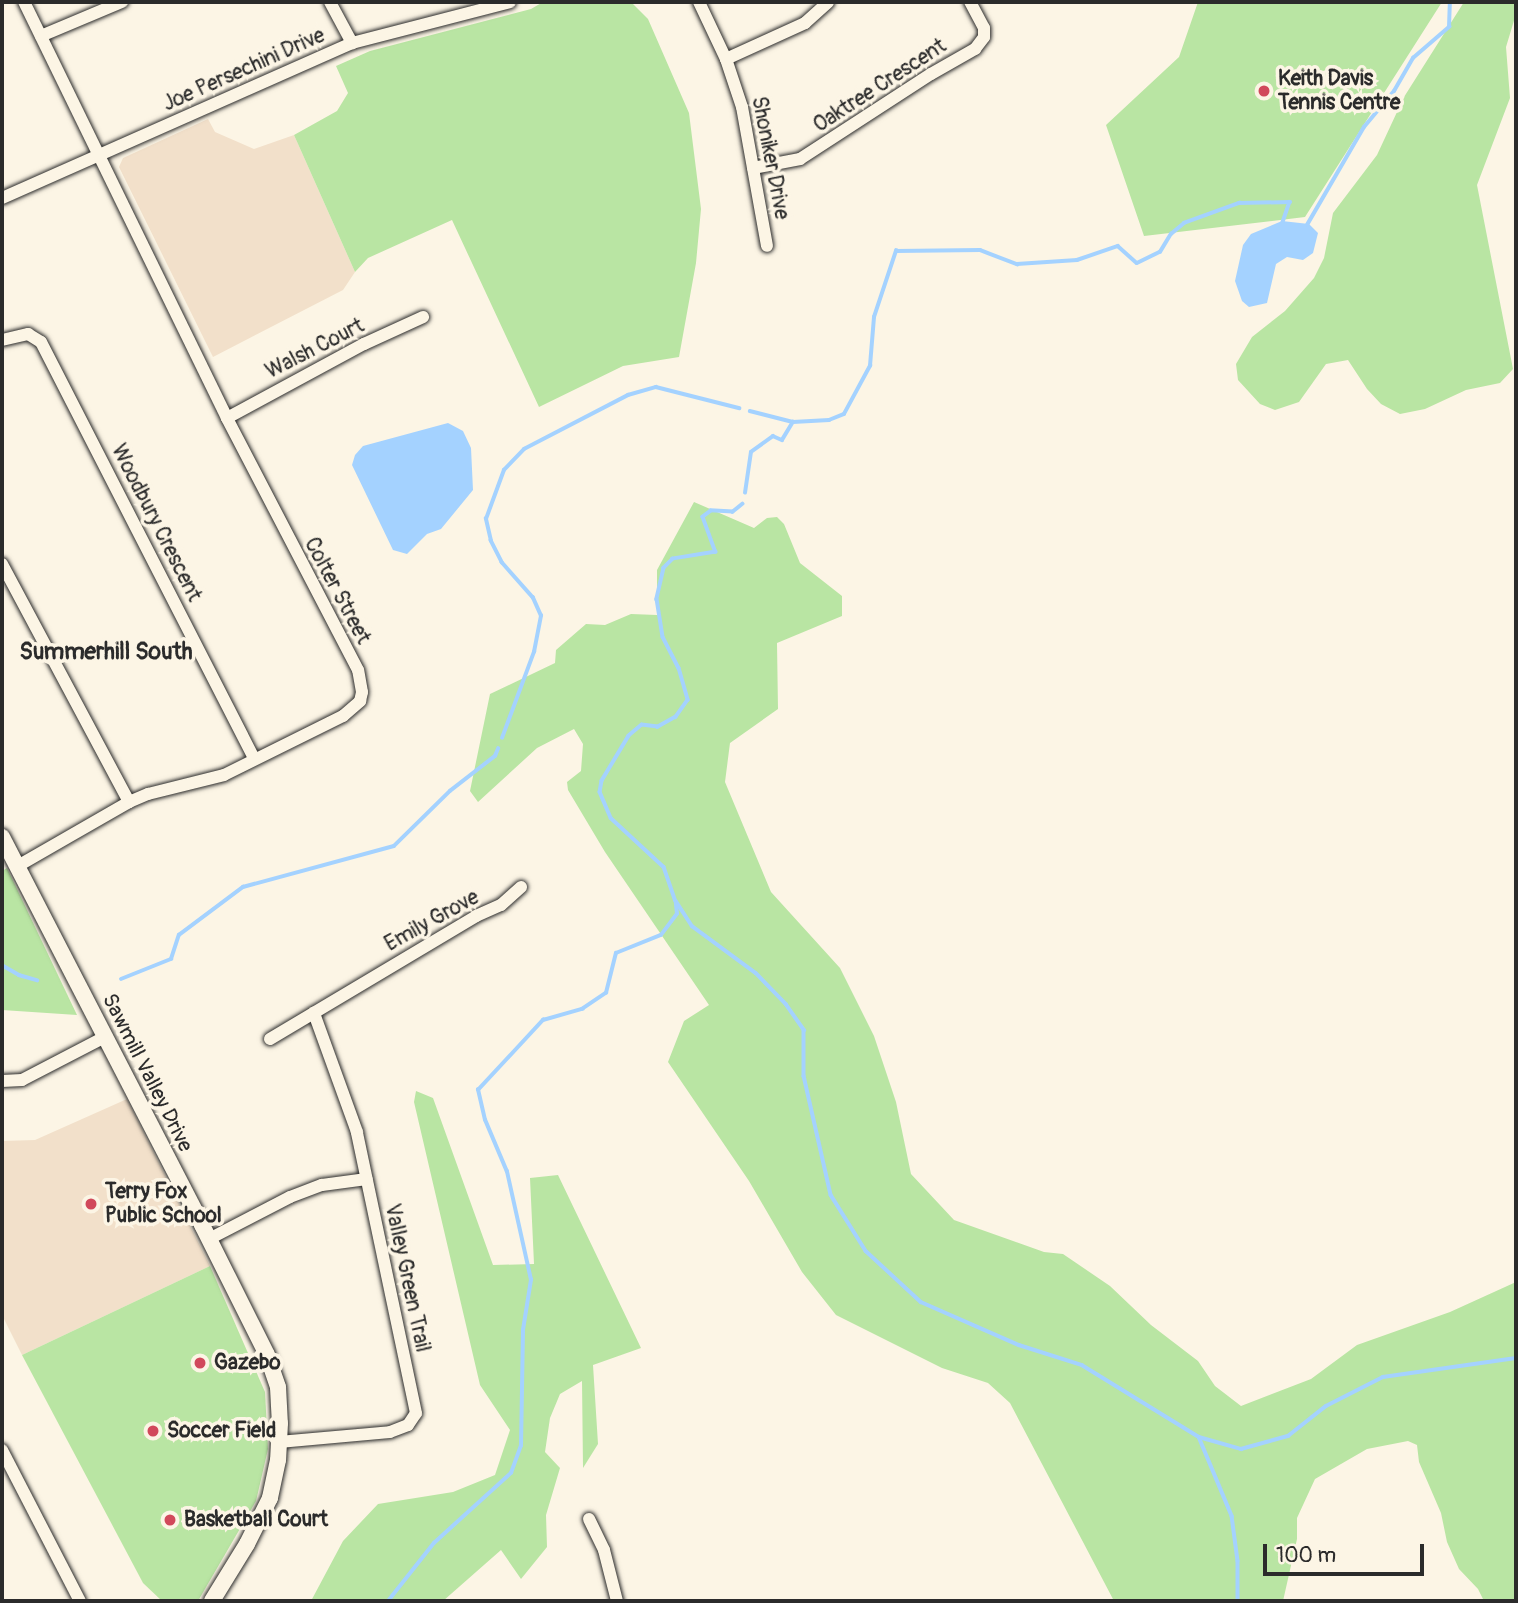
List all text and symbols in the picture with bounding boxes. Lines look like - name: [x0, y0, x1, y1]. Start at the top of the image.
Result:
- street label: Joe Persechini Drive: [159, 23, 329, 117]
- street label: Oaktree Crescent: [809, 34, 951, 138]
- place label: Keith Davis Tennis Centre: [1278, 66, 1400, 116]
- marker: Keith Davis Tennis Centre: [1256, 83, 1272, 99]
- street label: Shoniker Drive: [746, 94, 794, 222]
- street label: Walsh Court: [262, 313, 368, 385]
- street label: Woodbury Crescent: [105, 440, 207, 606]
- street label: Colter Street: [298, 533, 376, 649]
- district label: Summerhill South: [19, 638, 193, 666]
- street label: Emily Grove: [380, 885, 484, 957]
- street label: Sawmill Valley Drive: [96, 990, 198, 1156]
- place label: Terry Fox Public School: [105, 1179, 222, 1229]
- marker: Terry Fox Public School: [83, 1196, 99, 1212]
- street label: Valley Green Trail: [379, 1202, 435, 1354]
- place label: Gazebo: [214, 1350, 281, 1376]
- marker: Gazebo: [192, 1355, 208, 1371]
- place label: Soccer Field: [167, 1418, 276, 1444]
- marker: Soccer Field: [145, 1423, 161, 1439]
- place label: Basketball Court: [184, 1507, 328, 1533]
- marker: Basketball Court: [162, 1512, 178, 1528]
- scale bar: [1266, 1530, 1427, 1574]
- text: 100 m: [1276, 1542, 1336, 1569]

